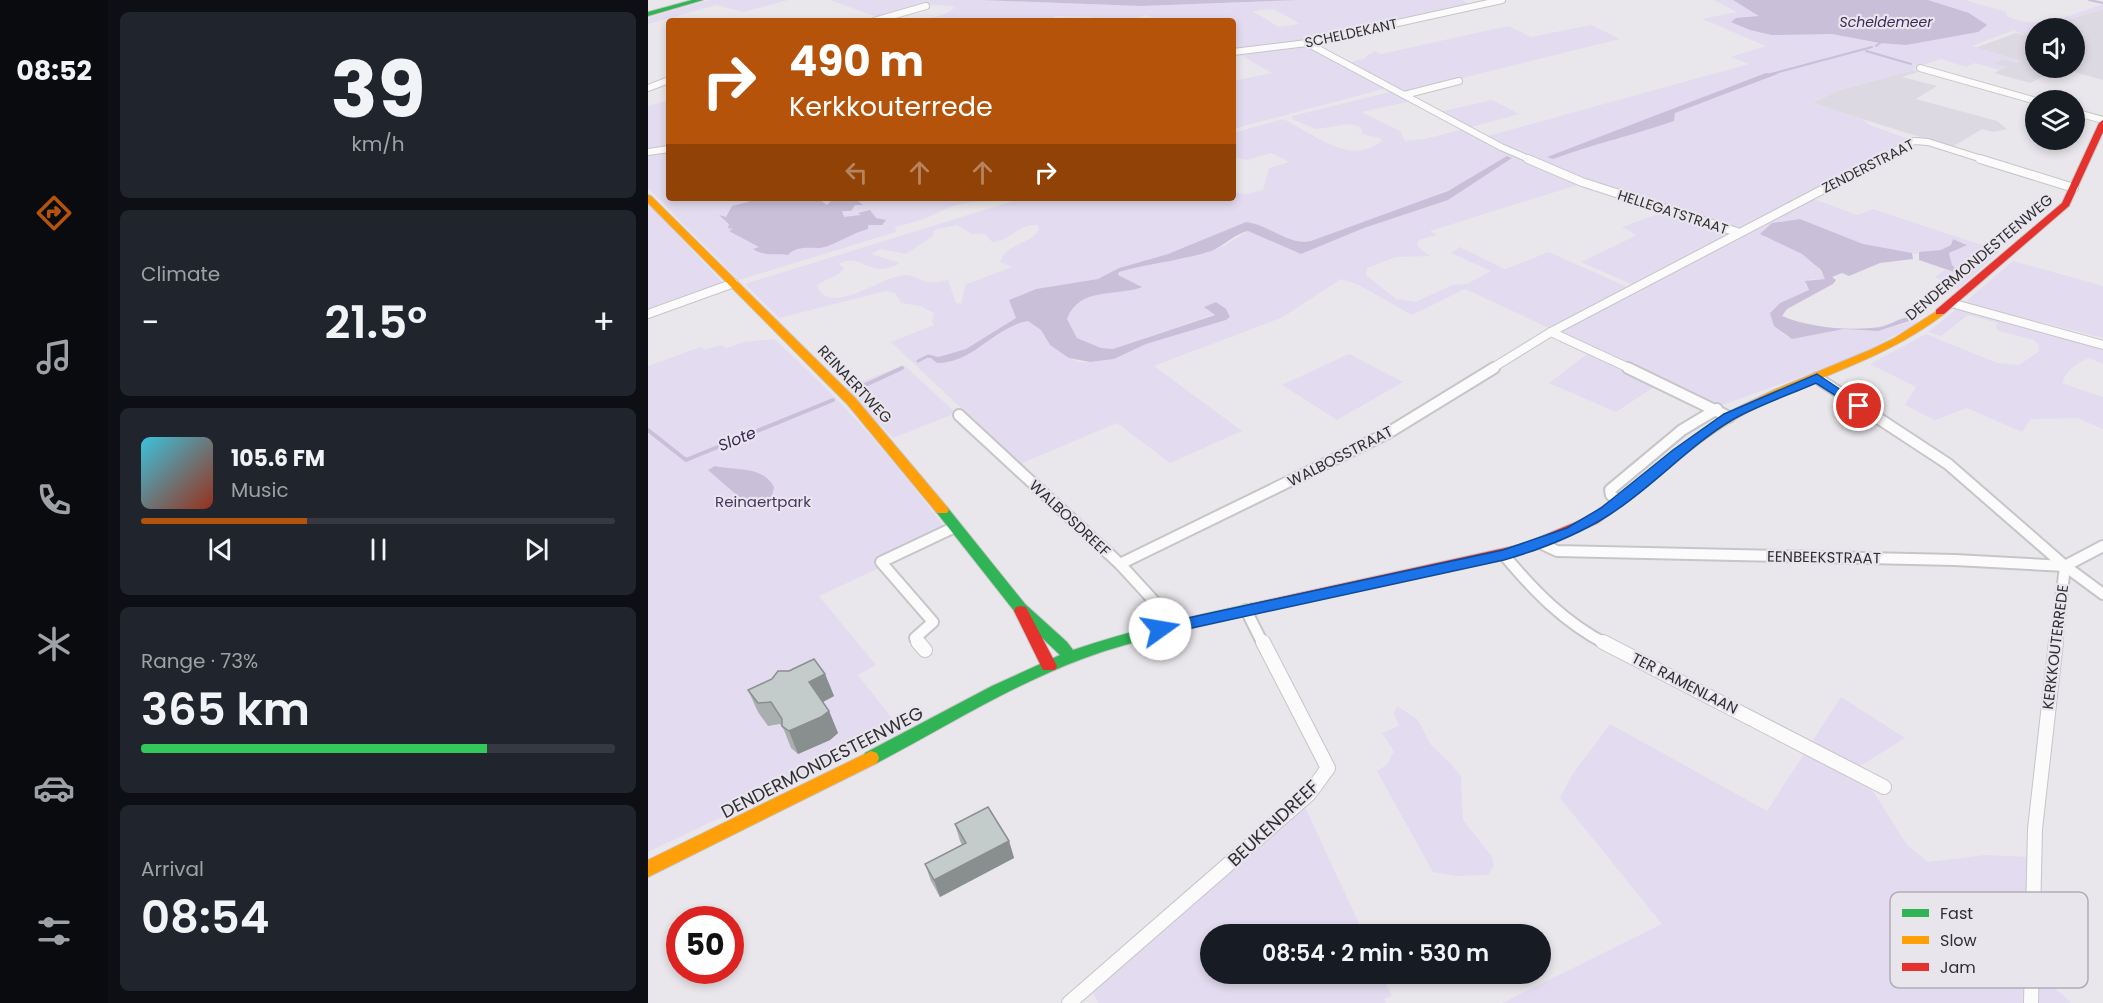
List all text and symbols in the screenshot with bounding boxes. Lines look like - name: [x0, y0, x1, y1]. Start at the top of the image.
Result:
- water label: Scheldemeer: [1840, 12, 1933, 32]
- street label: SCHELDEKANT: [1303, 13, 1400, 53]
- map controls: [2025, 18, 2085, 150]
- button: sound: [2025, 18, 2085, 78]
- text: 490 m: [789, 32, 924, 91]
- text: 39: [330, 35, 426, 144]
- icon: right: [690, 42, 768, 120]
- text: 08:52: [16, 52, 92, 89]
- text: Kerkkouterrede: [789, 88, 993, 125]
- button: layers: [2025, 90, 2085, 150]
- text: km/h: [351, 130, 405, 158]
- street label: ZENDERSTRAAT: [1818, 134, 1918, 198]
- icon: left: [840, 156, 873, 189]
- icon: ahead: [903, 156, 936, 189]
- icon: ahead: [966, 156, 999, 189]
- icon: right: [1029, 156, 1062, 189]
- street label: HELLEGATSTRAAT: [1615, 185, 1731, 239]
- street label: DENDERMONDESTEENWEG: [1901, 189, 2057, 325]
- icon: directions: [33, 192, 75, 234]
- text: Climate: [141, 260, 220, 288]
- text: 21.5°: [324, 291, 427, 354]
- text: −: [141, 299, 159, 346]
- text: +: [592, 299, 615, 346]
- icon: music: [33, 336, 75, 378]
- street label: REINAERTWEG: [813, 340, 897, 428]
- pin: [1833, 380, 1884, 431]
- icon: arrive: [1842, 389, 1875, 422]
- street label: WALBOSSTRAAT: [1284, 420, 1396, 492]
- water label: Slote: [715, 421, 760, 457]
- text: 105.6 FM: [231, 443, 325, 474]
- street label: WALBOSDREEF: [1025, 475, 1115, 561]
- text: Music: [231, 476, 289, 504]
- icon: phone: [33, 479, 75, 521]
- park label: Reinaertpark: [715, 491, 811, 512]
- icon: previous: [204, 533, 237, 566]
- icon: pause: [362, 533, 395, 566]
- icon: next: [520, 533, 553, 566]
- street label: EENBEEKSTRAAT: [1767, 546, 1881, 568]
- street label: KERKKOUTERREDE: [2037, 583, 2073, 711]
- position arrow: [1128, 597, 1192, 661]
- icon: climate: [33, 623, 75, 665]
- text: Range · 73%: [141, 647, 258, 675]
- street label: TER RAMENLAAN: [1628, 647, 1742, 719]
- text: 365 km: [141, 678, 310, 741]
- street label: DENDERMONDESTEENWEG: [717, 700, 927, 824]
- icon: car: [33, 767, 75, 809]
- street label: BEUKENDREEF: [1222, 774, 1324, 872]
- text: Arrival: [141, 855, 204, 883]
- text: 08:54: [141, 886, 270, 949]
- legend: [1890, 892, 2088, 988]
- text: Fast: [1940, 902, 1973, 925]
- speed limit sign: 50: [666, 906, 744, 984]
- icon: filters: [33, 910, 75, 952]
- text: Slow: [1940, 929, 1977, 952]
- text: 08:54 · 2 min · 530 m: [1262, 938, 1489, 969]
- text: Jam: [1940, 956, 1976, 979]

